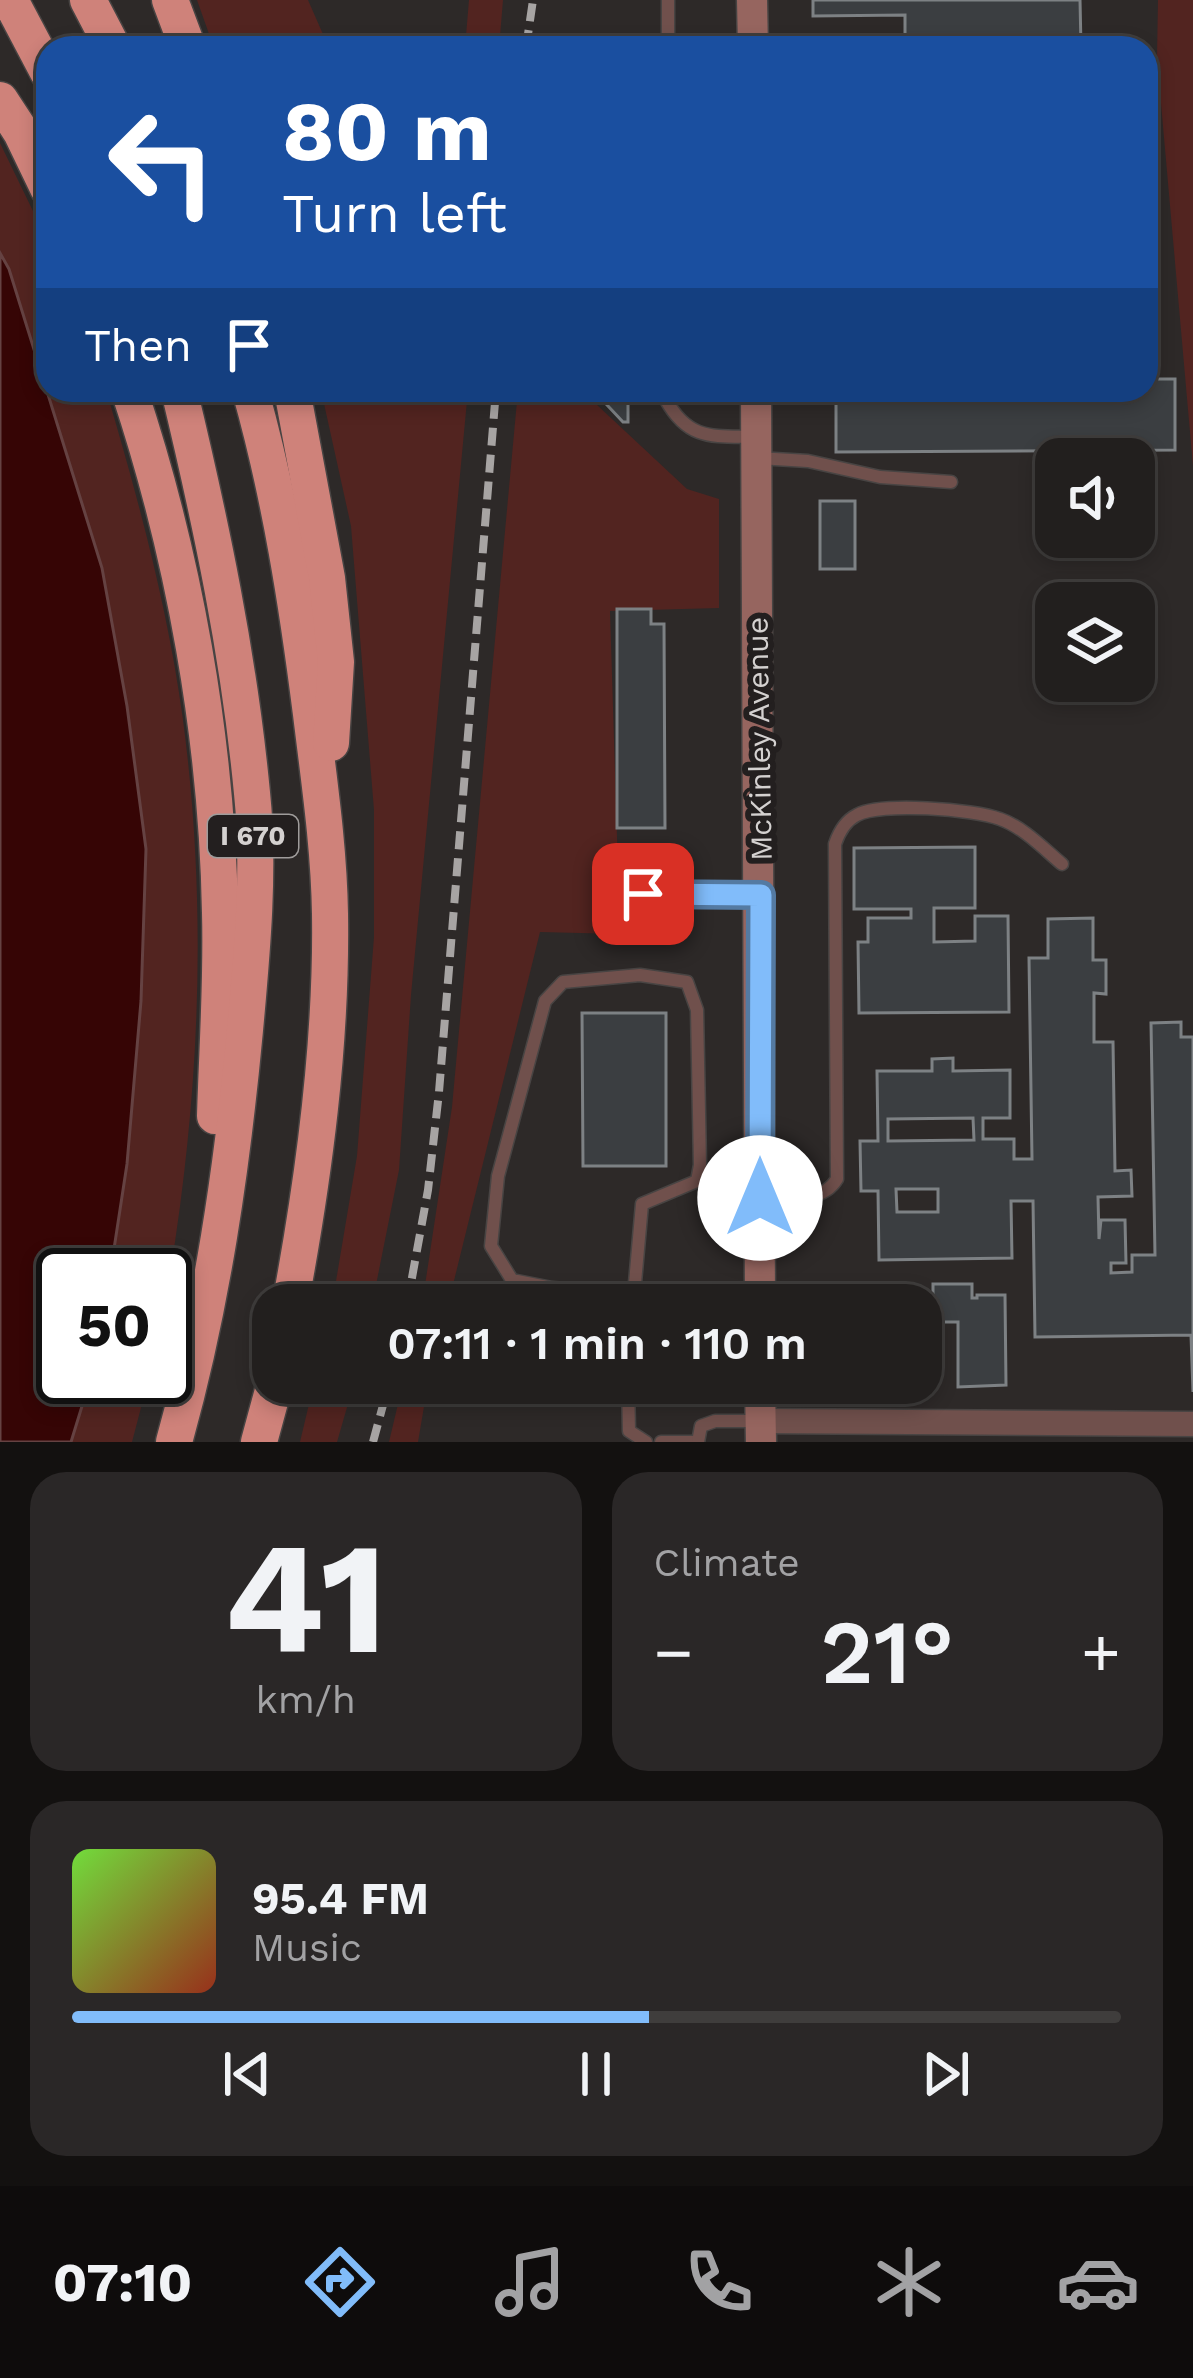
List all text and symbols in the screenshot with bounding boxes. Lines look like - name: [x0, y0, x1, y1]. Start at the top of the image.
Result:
- text: 80 m: [282, 82, 492, 180]
- icon: left: [84, 84, 240, 240]
- text: Turn left: [282, 182, 507, 245]
- icon: arrive: [216, 312, 282, 378]
- text: Then: [84, 319, 192, 372]
- map controls: [1035, 438, 1155, 702]
- button: sound: [1035, 438, 1155, 558]
- button: layers: [1035, 582, 1155, 702]
- street label: McKinley Avenue: [739, 617, 779, 861]
- road number: I 670: [208, 815, 298, 857]
- pin: [592, 843, 694, 945]
- icon: arrive: [610, 861, 676, 927]
- position arrow: [697, 1135, 823, 1261]
- speed limit sign: 50: [36, 1248, 192, 1404]
- text: 07:11 · 1 min · 110 m: [387, 1317, 807, 1370]
- text: 41: [224, 1507, 388, 1690]
- text: Climate: [654, 1540, 800, 1585]
- text: 21°: [820, 1599, 954, 1705]
- text: −: [654, 1614, 693, 1691]
- text: +: [1081, 1614, 1121, 1691]
- text: km/h: [256, 1677, 356, 1722]
- text: 95.4 FM: [252, 1872, 429, 1925]
- text: Music: [252, 1925, 362, 1970]
- icon: previous: [214, 2041, 280, 2107]
- icon: pause: [563, 2041, 629, 2107]
- icon: next: [913, 2041, 979, 2107]
- icon: directions: [298, 2240, 382, 2324]
- icon: music: [488, 2240, 572, 2324]
- icon: phone: [677, 2240, 761, 2324]
- icon: climate: [867, 2240, 951, 2324]
- icon: car: [1056, 2240, 1140, 2324]
- text: 07:10: [53, 2251, 192, 2314]

